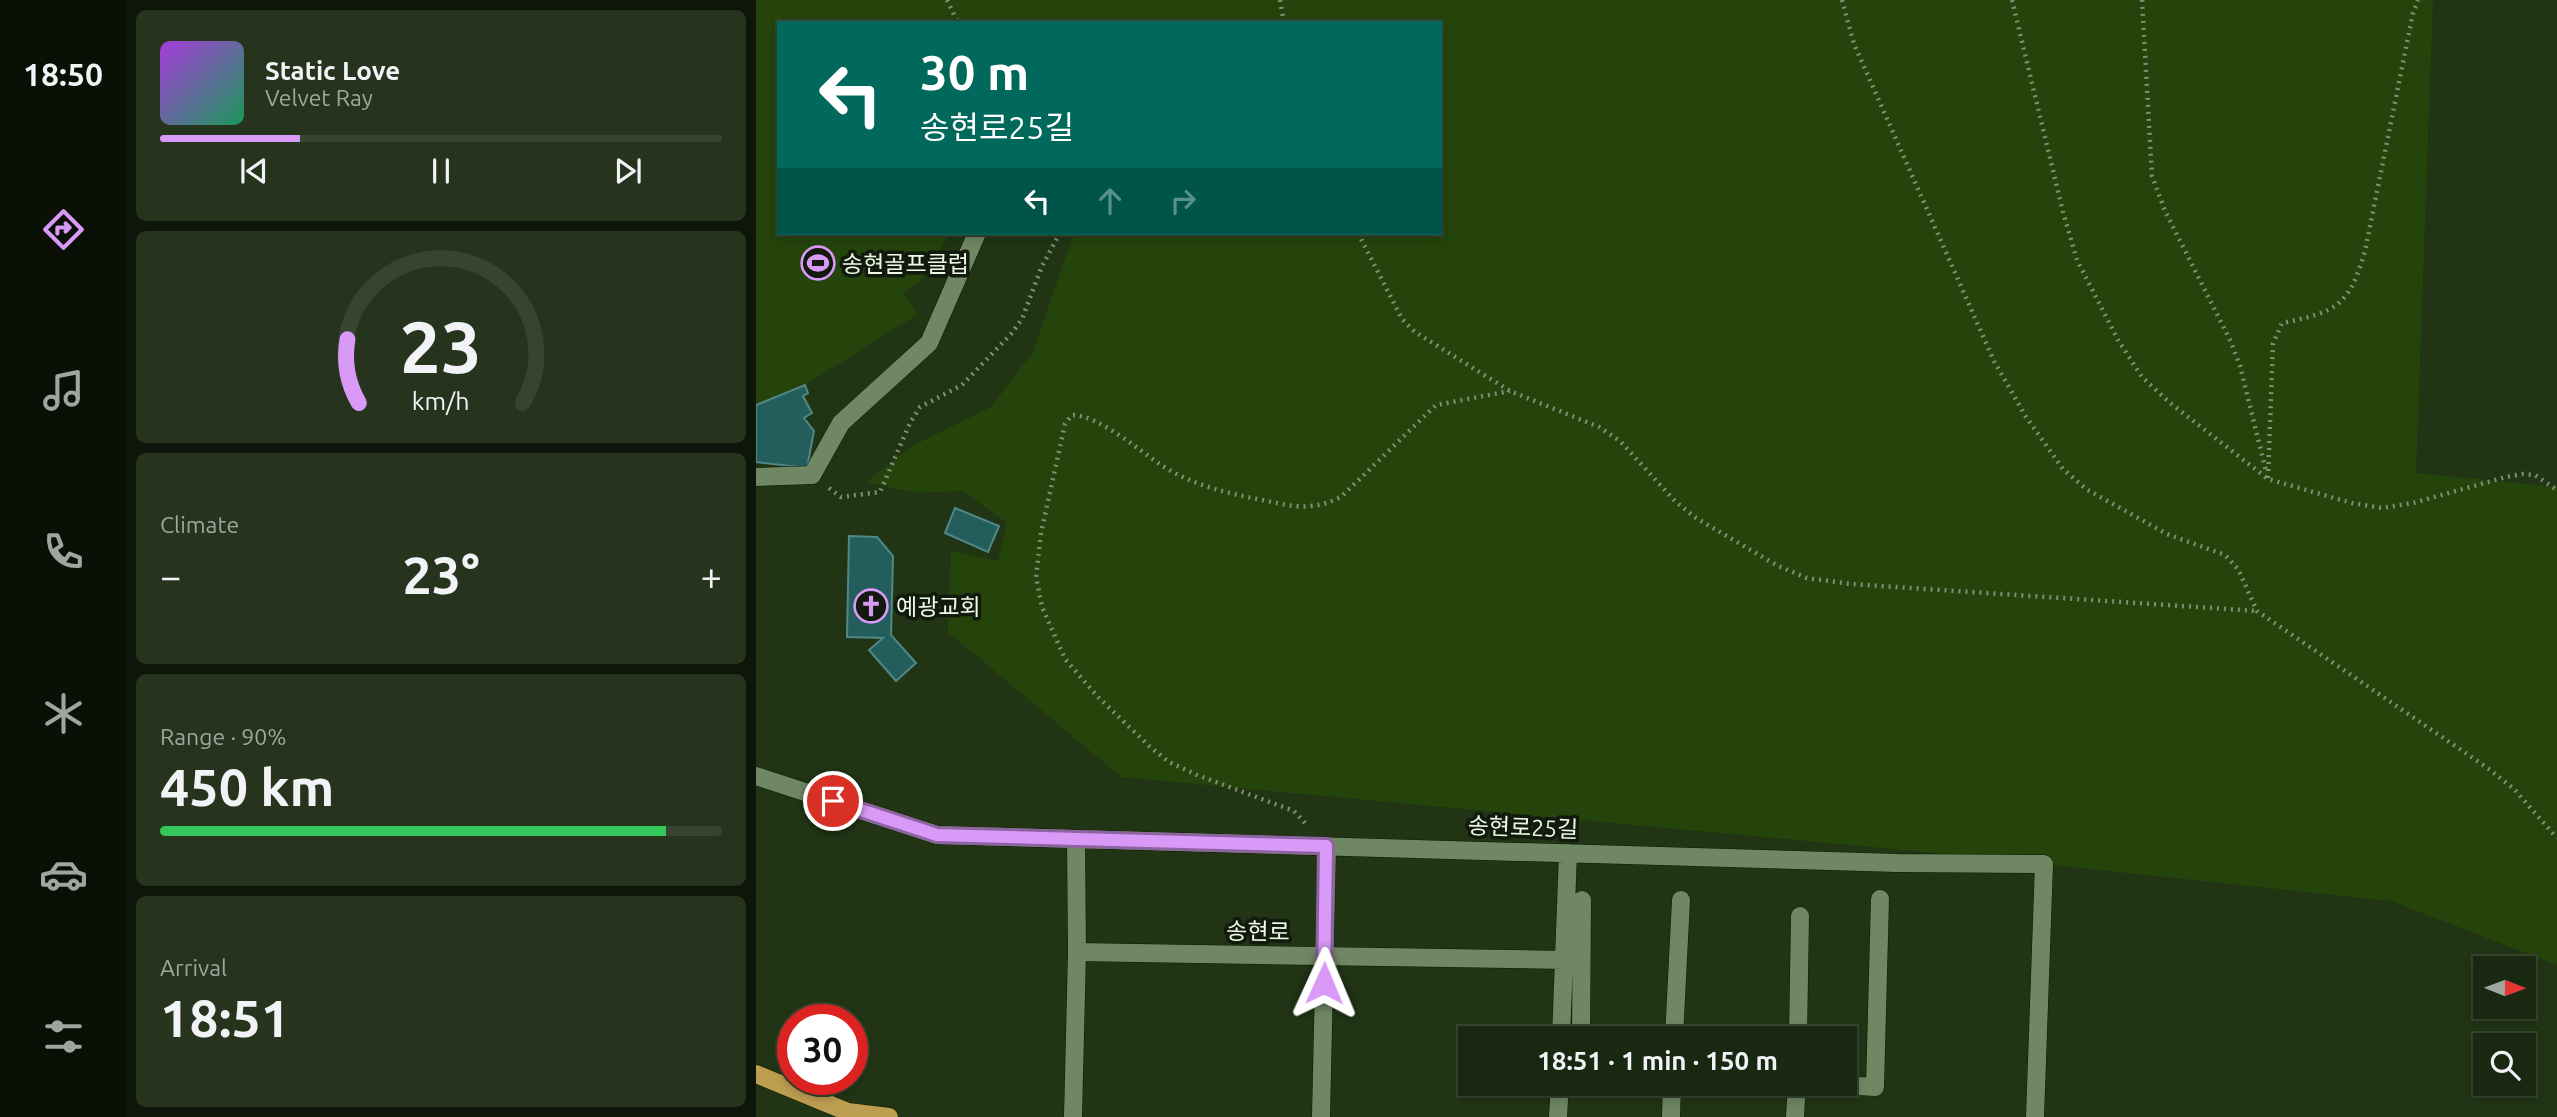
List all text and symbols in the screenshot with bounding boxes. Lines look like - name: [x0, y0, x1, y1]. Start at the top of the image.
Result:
- text: 30 m: [920, 44, 1029, 99]
- icon: left: [805, 49, 896, 140]
- text: 18:50: [23, 56, 103, 92]
- text: Static Love: [265, 56, 400, 85]
- text: Velvet Ray: [265, 85, 373, 110]
- text: 송현로25길: [920, 109, 1074, 145]
- icon: previous: [235, 152, 273, 190]
- icon: pause: [422, 152, 460, 190]
- icon: next: [609, 152, 647, 190]
- icon: left: [1018, 182, 1056, 220]
- icon: ahead: [1091, 182, 1129, 220]
- icon: right: [1164, 182, 1202, 220]
- icon: directions: [39, 205, 88, 254]
- sports icon: 송현골프클럽: [799, 244, 837, 282]
- place label: 송현골프클럽: [842, 251, 969, 276]
- text: 23: [400, 306, 482, 388]
- icon: music: [39, 366, 88, 415]
- text: km/h: [412, 387, 470, 415]
- text: Climate: [160, 512, 239, 537]
- icon: phone: [39, 527, 88, 576]
- text: 23°: [402, 546, 480, 604]
- text: −: [160, 555, 181, 597]
- text: +: [701, 555, 722, 597]
- church icon: 예광교회: [852, 587, 890, 625]
- place label: 예광교회: [896, 594, 981, 619]
- icon: climate: [39, 689, 88, 738]
- text: Range · 90%: [160, 724, 287, 749]
- text: 450 km: [160, 758, 334, 816]
- pin: [803, 771, 863, 831]
- icon: arrive: [814, 782, 852, 820]
- street label: 송현로25길: [1467, 813, 1579, 841]
- icon: car: [39, 850, 88, 899]
- street label: 송현로: [1226, 918, 1290, 944]
- position arrow: [1287, 946, 1361, 1020]
- text: Arrival: [160, 955, 227, 980]
- north arrow: [2473, 956, 2536, 1018]
- map controls: [2473, 956, 2536, 1096]
- text: 18:51: [160, 989, 290, 1047]
- speed limit sign: 30: [777, 1004, 868, 1095]
- icon: filters: [39, 1012, 88, 1061]
- button: search: [2473, 1033, 2536, 1096]
- text: 18:51 · 1 min · 150 m: [1537, 1046, 1778, 1075]

